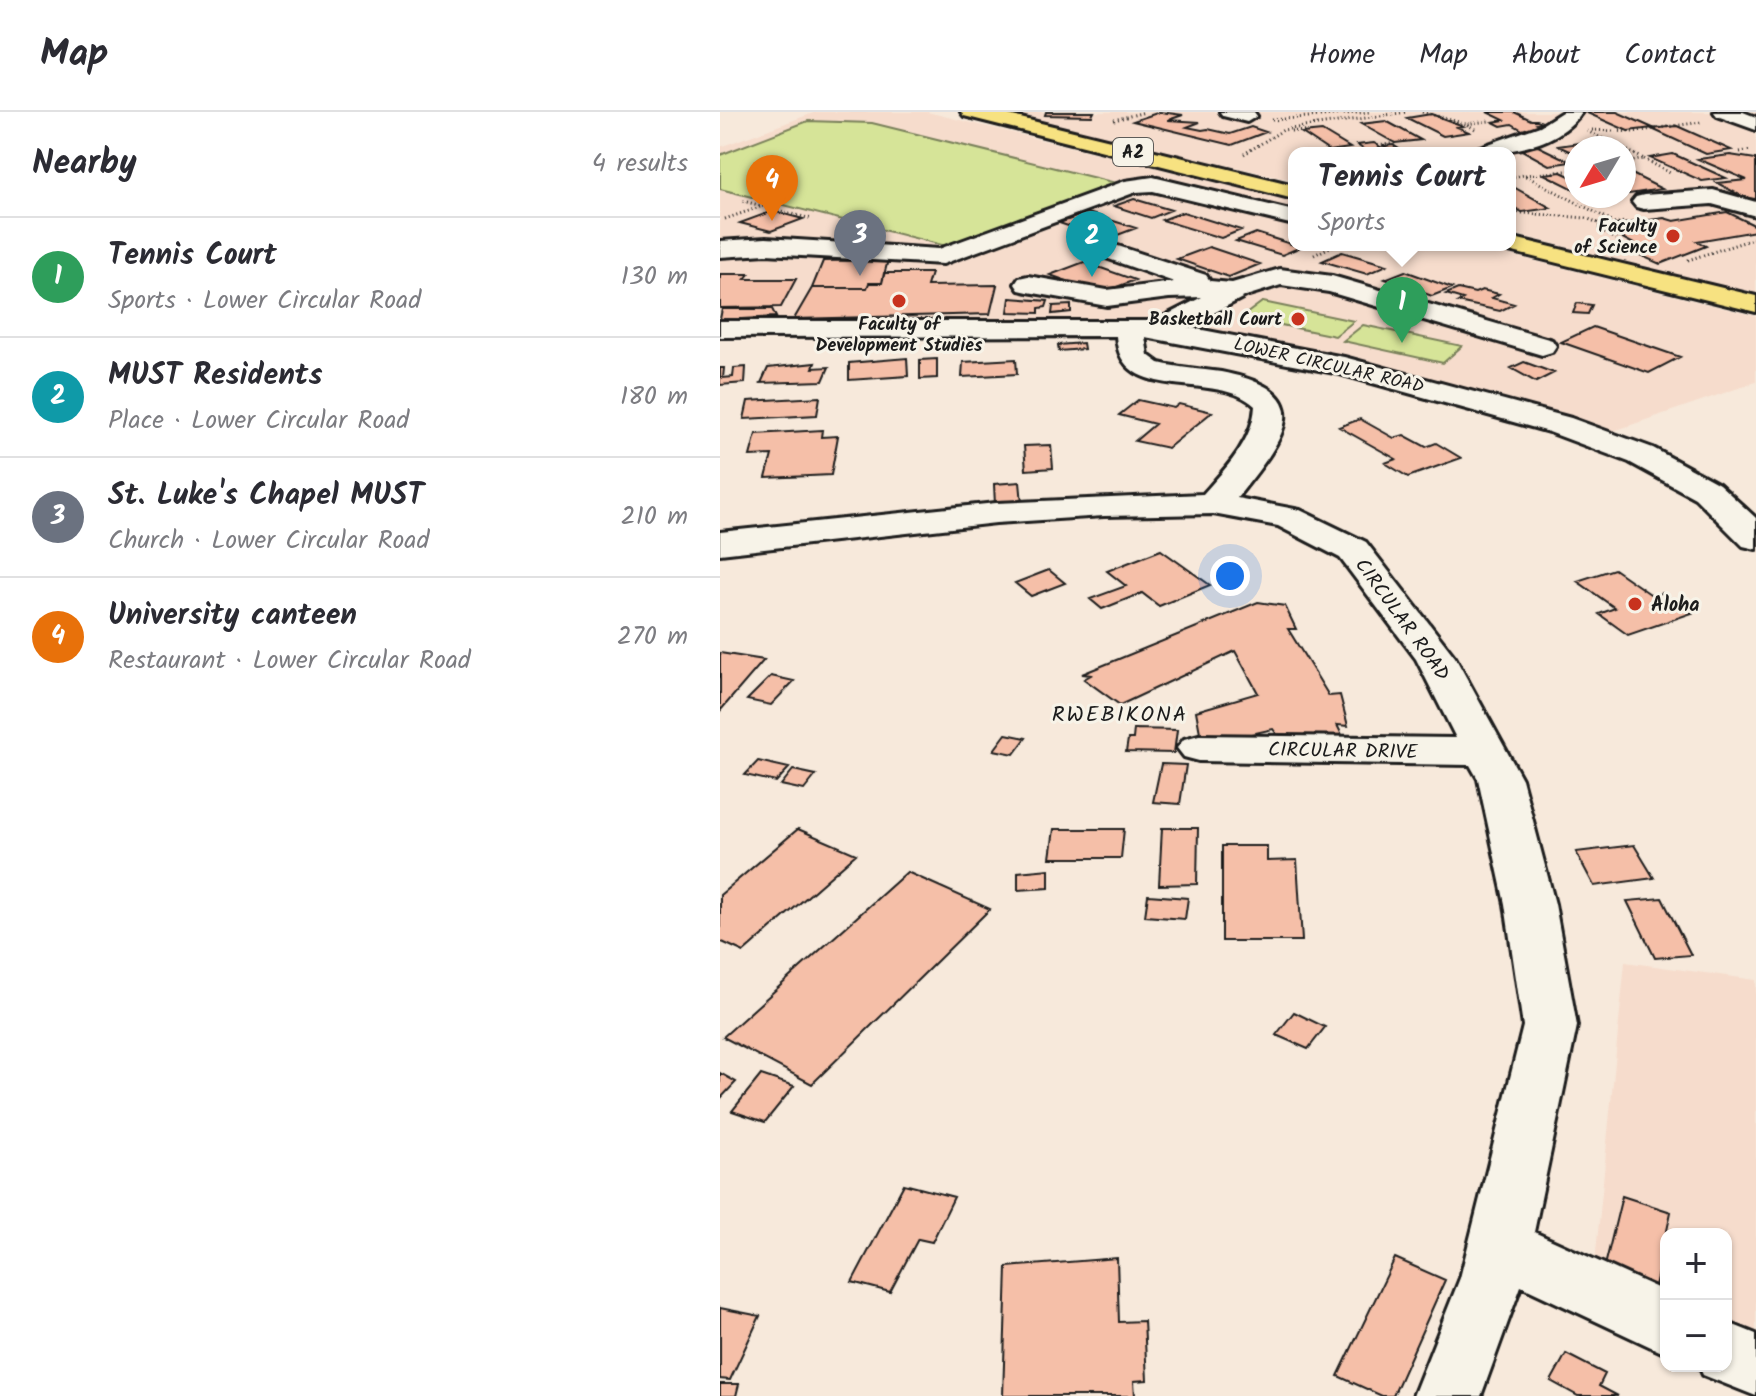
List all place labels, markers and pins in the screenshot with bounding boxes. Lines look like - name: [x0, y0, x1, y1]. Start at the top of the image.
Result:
- pin: 4: [746, 155, 798, 221]
- pin: 3: [834, 210, 886, 276]
- pin: 2: [1066, 211, 1118, 277]
- place label: Faculty of Science: [1574, 213, 1658, 263]
- marker: Faculty of Science: [1664, 227, 1682, 245]
- pin: 1: [1376, 277, 1428, 343]
- marker: Faculty of Development Studies: [890, 292, 908, 310]
- place label: Basketball Court: [1149, 306, 1283, 335]
- marker: Basketball Court: [1289, 310, 1307, 328]
- place label: Faculty of Development Studies: [816, 311, 983, 361]
- place label: Aloha: [1651, 590, 1700, 622]
- marker: Aloha: [1626, 595, 1644, 613]

